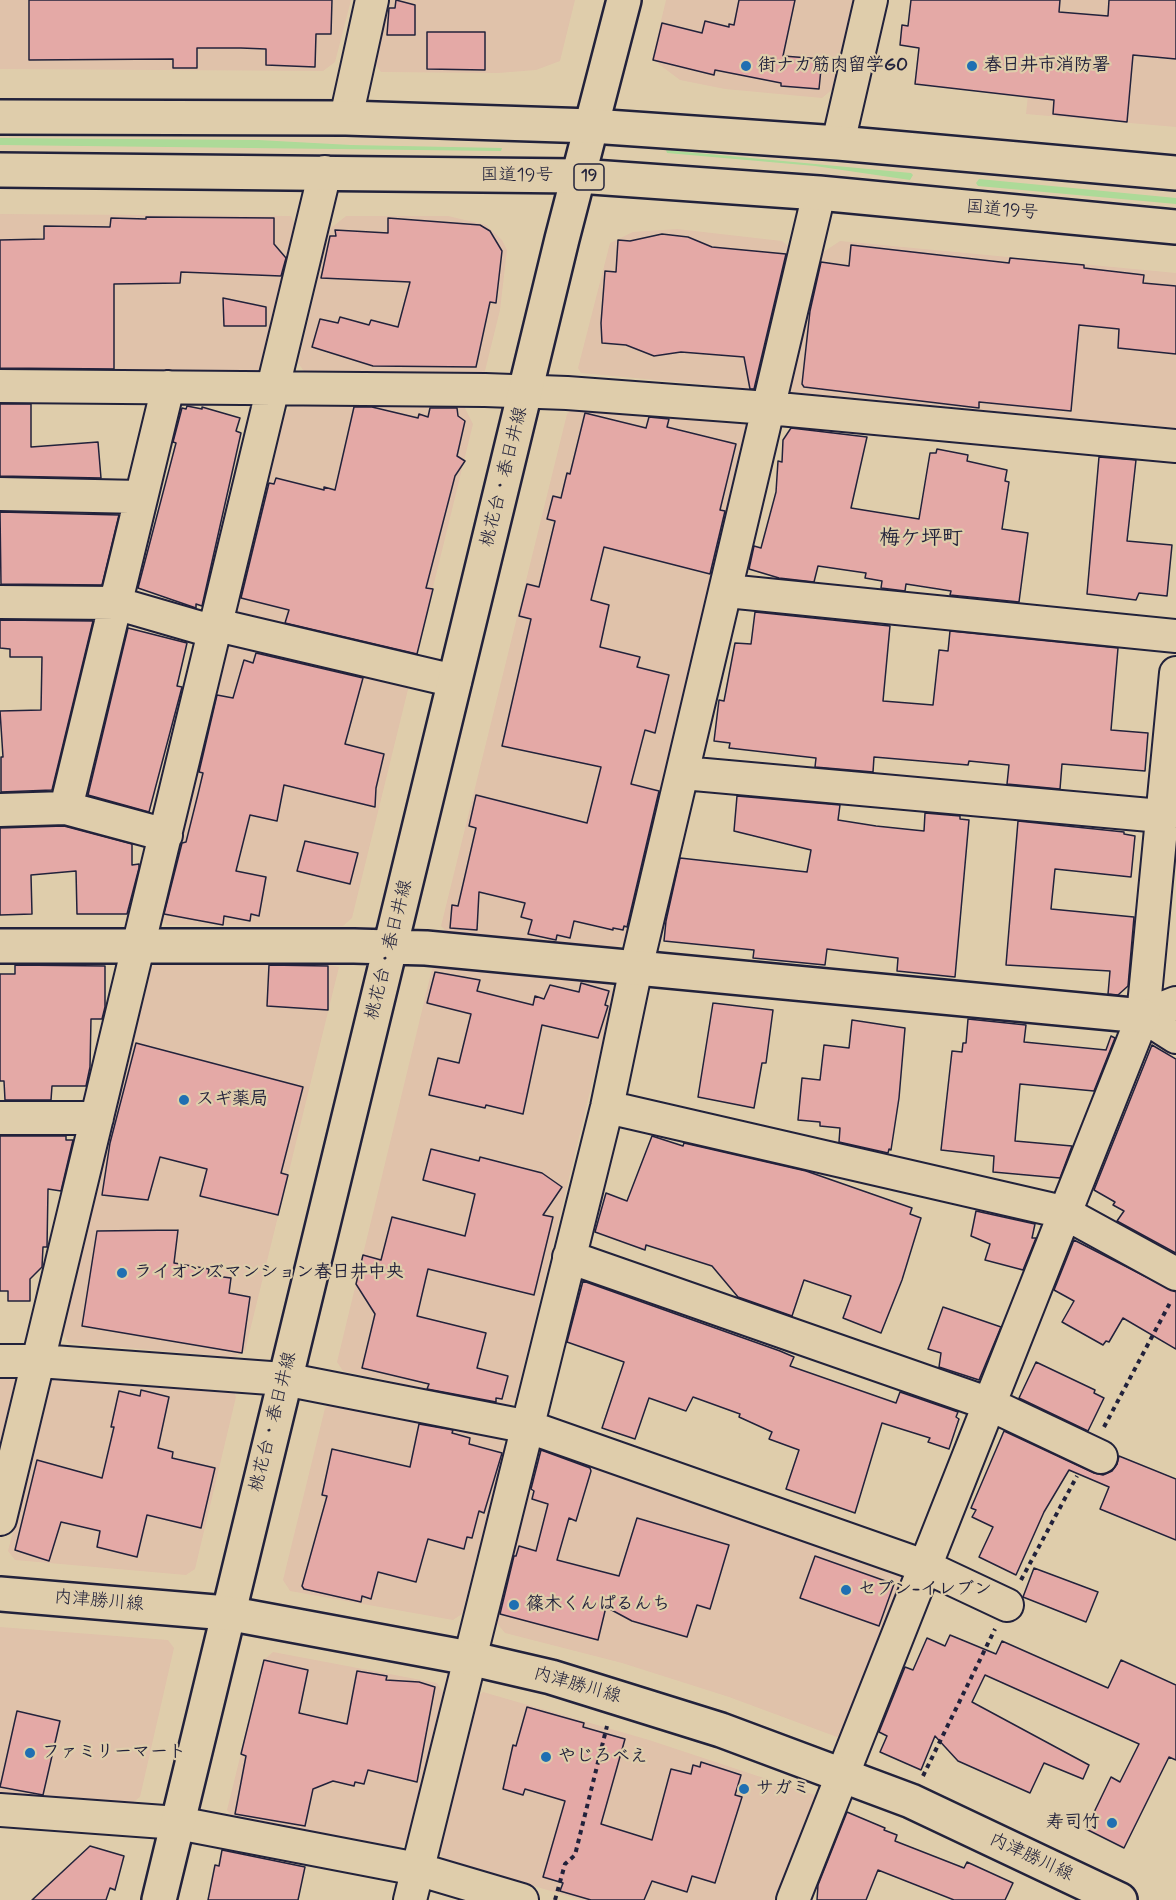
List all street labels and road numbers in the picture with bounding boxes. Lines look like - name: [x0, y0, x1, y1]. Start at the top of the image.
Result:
- road number: 19: [574, 164, 604, 190]
- street label: 国道19号: [481, 165, 553, 187]
- street label: 国道19号: [965, 197, 1039, 225]
- street label: 桃花台・春日井線: [477, 405, 533, 549]
- street label: 桃花台・春日井線: [362, 878, 418, 1022]
- street label: 桃花台・春日井線: [246, 1350, 302, 1494]
- street label: 内津勝川線: [53, 1587, 145, 1617]
- street label: 内津勝川線: [531, 1663, 623, 1709]
- street label: 内津勝川線: [986, 1829, 1076, 1887]

